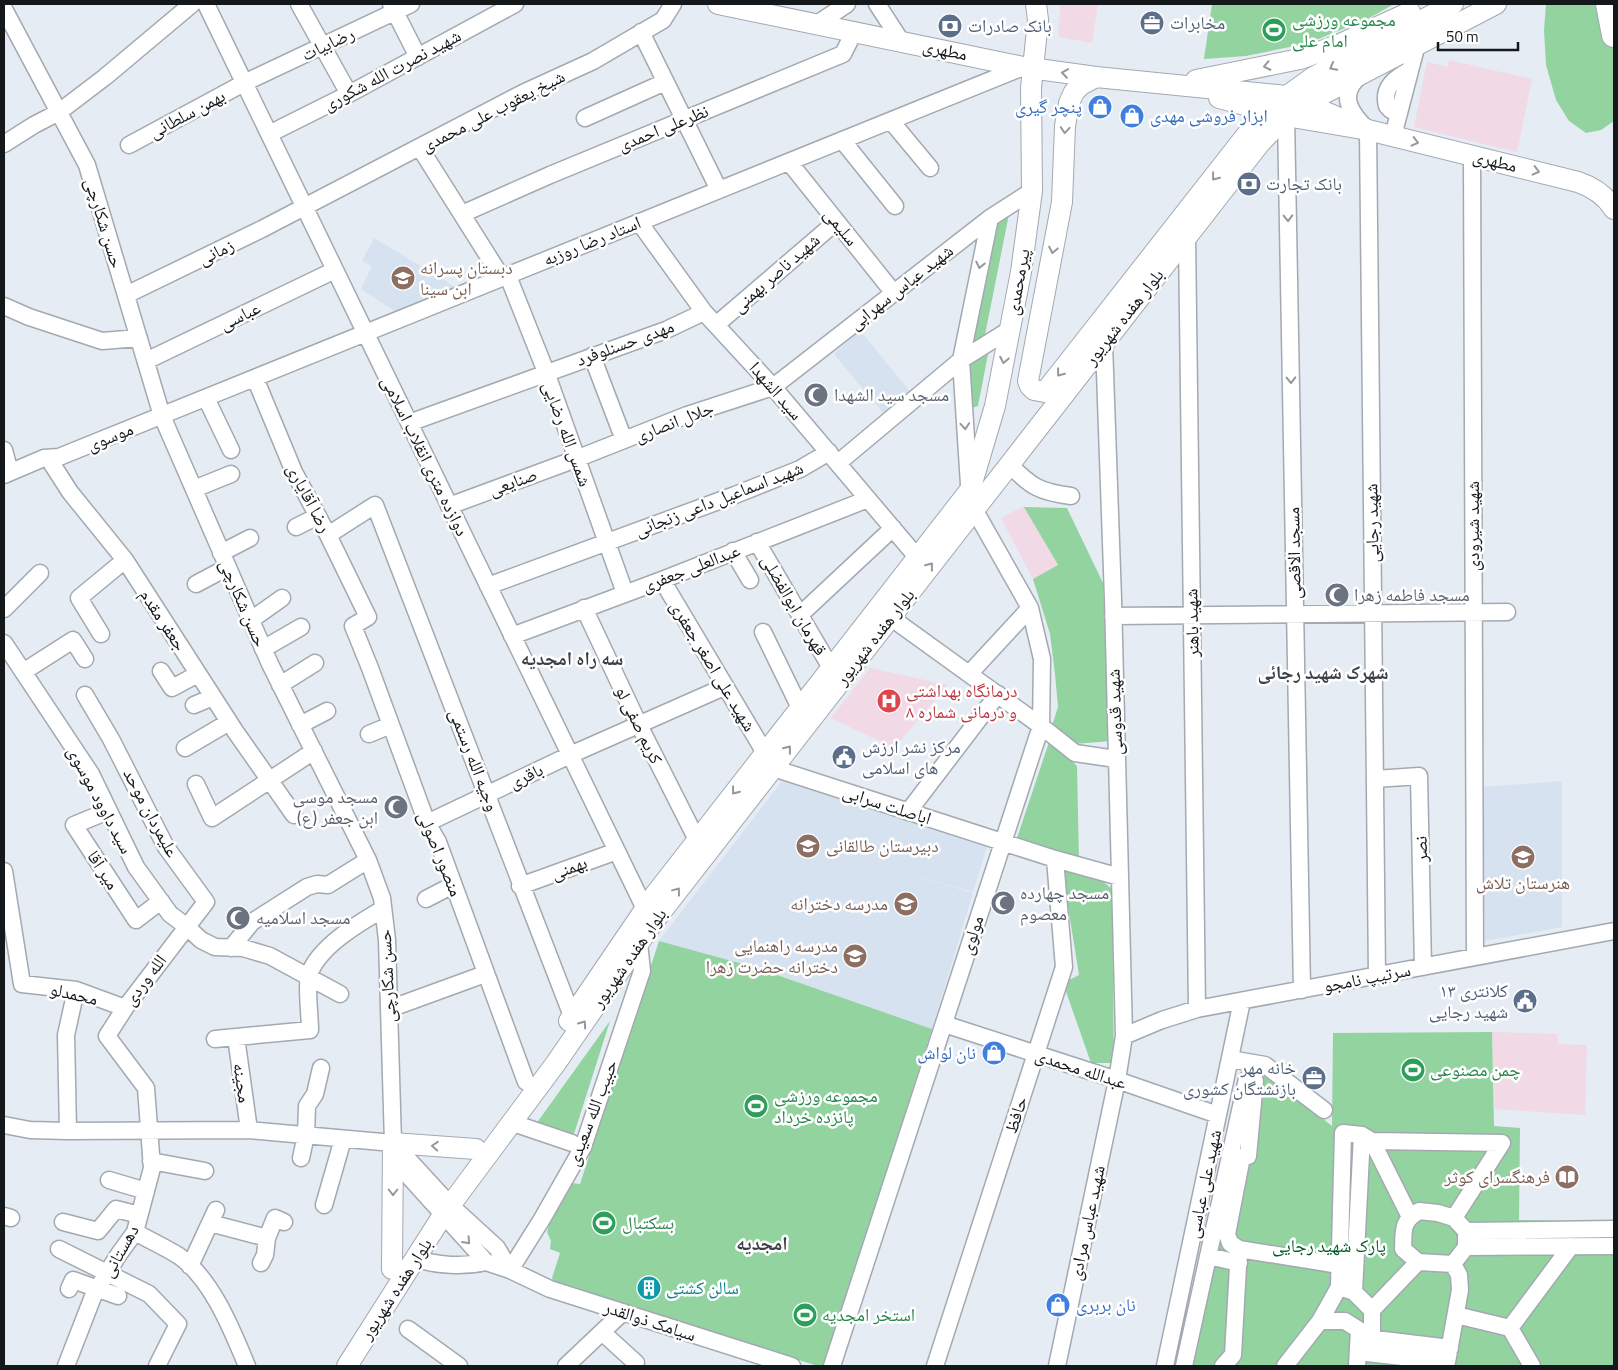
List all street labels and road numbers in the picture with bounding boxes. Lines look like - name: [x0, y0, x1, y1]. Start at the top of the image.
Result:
- street label: رضابیات: [297, 20, 359, 68]
- street label: شهید نصرت الله شکوری: [318, 22, 466, 117]
- street label: مطهری: [920, 32, 970, 67]
- street label: شیخ یعقوب علی محمدی: [416, 63, 569, 159]
- street label: بهمن سلطانی: [144, 82, 230, 145]
- street label: نظرعلی احمدی: [613, 97, 713, 158]
- street label: مطهری: [1470, 142, 1520, 179]
- street label: حسن شکارچی: [78, 174, 131, 271]
- street label: سلیمی: [818, 202, 865, 252]
- street label: استاد رضا روزبه: [539, 209, 645, 272]
- street label: شهید ناصر بهمنی: [726, 227, 826, 319]
- street label: زمانی: [193, 231, 238, 272]
- street label: شهید عباس سهرابی: [843, 237, 959, 336]
- street label: پیرمحمدی: [998, 246, 1037, 317]
- street label: بلوار هفده شهریور: [1077, 262, 1170, 372]
- street label: عباسی: [214, 294, 265, 337]
- street label: مهدی حسنلوفرد: [572, 312, 678, 373]
- street label: سید الشهدا: [743, 355, 810, 426]
- street label: دوازده متری انقلاب اسلامی: [375, 371, 476, 541]
- street label: شمس الله رضایی: [536, 377, 599, 490]
- street label: جلال انصاری: [630, 394, 717, 449]
- street label: موسوی: [82, 415, 137, 458]
- street label: شهید اسماعیل داعی زنجانی: [630, 454, 807, 543]
- street label: رضا آقایاری: [280, 458, 339, 537]
- street label: صنایعی: [485, 460, 541, 503]
- street label: شهید شیرودی: [1459, 481, 1486, 571]
- street label: شهید رجایی: [1357, 483, 1386, 563]
- street label: مسجد الاقصی: [1279, 507, 1308, 599]
- street label: عبدالعلی جعفری: [638, 536, 744, 599]
- street label: قهرمان ابوالفضلی: [755, 549, 834, 660]
- street label: حسن شکارچی: [213, 555, 274, 651]
- street label: بلوار هفده شهریور: [828, 582, 921, 692]
- street label: جعفر مقدم: [133, 583, 194, 656]
- street label: شهید باهنر: [1177, 588, 1206, 659]
- street label: شهید علی اصغر جعفری: [664, 595, 763, 737]
- street label: شهید قدوسی: [1100, 668, 1129, 756]
- street label: کریم صفی لو: [609, 681, 670, 769]
- street label: وجیه الله رستمی: [442, 705, 506, 815]
- street label: سید داوود موسوی: [61, 741, 140, 859]
- street label: باقری: [504, 756, 548, 795]
- street label: علیمردان موحد: [117, 763, 186, 862]
- street label: اباصلت سرابی: [839, 778, 935, 832]
- street label: منصور اصولی: [411, 807, 470, 901]
- street label: نصر: [1407, 836, 1434, 863]
- street label: میر آقا: [81, 845, 126, 895]
- street label: بهمنی: [547, 849, 591, 887]
- street label: بلوار هفده شهریور: [584, 902, 673, 1014]
- street label: مولوی: [953, 912, 991, 958]
- street label: حسن شکارچی: [371, 929, 402, 1023]
- street label: الله وردی: [116, 948, 173, 1011]
- street label: سرتیپ نامجو: [1321, 956, 1413, 999]
- street label: محمدلو: [47, 975, 101, 1012]
- street label: عبدالله محمدی: [1032, 1041, 1130, 1096]
- street label: حبیب الله سعیدی: [559, 1056, 624, 1170]
- street label: مجینه: [226, 1061, 259, 1105]
- street label: حافظ: [997, 1093, 1034, 1137]
- street label: شهید علی عباسی: [1179, 1127, 1228, 1241]
- street label: شهید عباس مرادی: [1061, 1163, 1112, 1283]
- street label: دهستانی: [94, 1219, 145, 1282]
- street label: بلوار هفده شهریور: [352, 1233, 439, 1346]
- street label: سیامک ذوالقدر: [600, 1293, 700, 1348]

